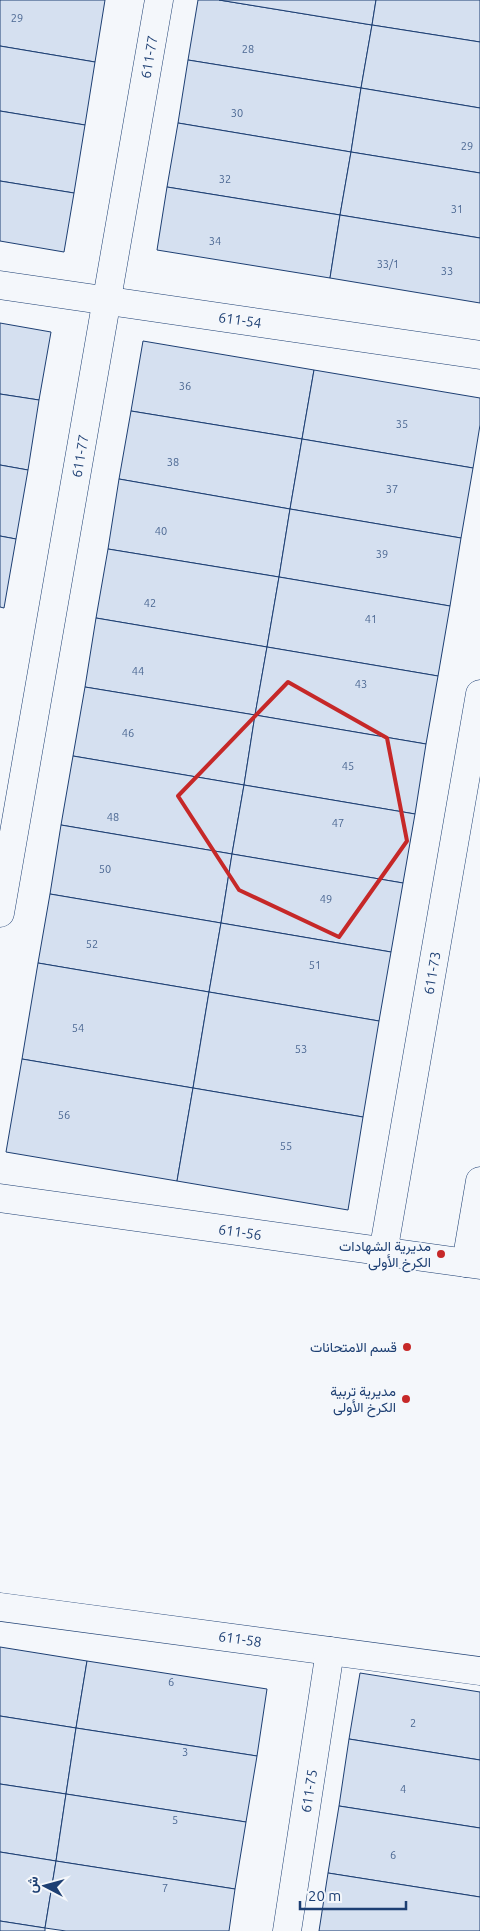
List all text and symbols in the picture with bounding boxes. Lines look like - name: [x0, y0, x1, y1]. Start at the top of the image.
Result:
- house number: 29: [11, 12, 23, 24]
- street label: 611-77: [137, 34, 161, 80]
- house number: 28: [242, 43, 254, 55]
- house number: 30: [231, 107, 243, 119]
- house number: 29: [461, 140, 473, 152]
- house number: 32: [219, 173, 231, 185]
- house number: 31: [451, 203, 463, 215]
- house number: 34: [209, 235, 221, 247]
- house number: 33/1: [377, 258, 399, 270]
- house number: 33: [441, 265, 453, 277]
- street label: 611-54: [217, 309, 263, 331]
- house number: 36: [179, 380, 191, 392]
- house number: 35: [396, 418, 408, 430]
- street label: 611-77: [68, 433, 92, 479]
- house number: 38: [167, 456, 179, 468]
- house number: 37: [386, 483, 398, 495]
- house number: 40: [155, 525, 167, 537]
- house number: 39: [376, 548, 388, 560]
- house number: 42: [144, 597, 156, 609]
- house number: 41: [365, 613, 377, 625]
- house number: 44: [132, 665, 144, 677]
- house number: 43: [355, 678, 367, 690]
- house number: 46: [122, 727, 134, 739]
- house number: 45: [342, 760, 354, 772]
- house number: 48: [107, 811, 119, 823]
- house number: 47: [332, 817, 344, 829]
- house number: 50: [99, 863, 111, 875]
- house number: 49: [320, 893, 332, 905]
- house number: 52: [86, 938, 98, 950]
- street label: 611-73: [420, 950, 444, 996]
- house number: 51: [309, 959, 321, 971]
- house number: 54: [72, 1022, 84, 1034]
- house number: 53: [295, 1043, 307, 1055]
- house number: 56: [58, 1109, 70, 1121]
- house number: 55: [280, 1140, 292, 1152]
- street label: 611-56: [217, 1221, 263, 1243]
- place label: مديرية الشهادات الكرخ الأولى: [339, 1238, 431, 1273]
- marker: مديرية الشهادات الكرخ الأولى: [435, 1248, 447, 1260]
- place label: قسم الامتحانات: [310, 1339, 397, 1356]
- marker: قسم الامتحانات: [401, 1341, 413, 1353]
- place label: مديرية تربية الكرخ الأولى: [330, 1383, 396, 1418]
- marker: مديرية تربية الكرخ الأولى: [400, 1393, 412, 1405]
- street label: 611-58: [217, 1628, 263, 1650]
- house number: 6: [168, 1676, 174, 1688]
- house number: 2: [410, 1717, 416, 1729]
- house number: 3: [182, 1746, 188, 1758]
- street label: 611-75: [298, 1768, 320, 1814]
- house number: 4: [400, 1783, 406, 1795]
- house number: 5: [172, 1814, 178, 1826]
- house number: 6: [390, 1849, 396, 1861]
- north arrow: [20, 1861, 70, 1911]
- text: ش: [23, 1875, 42, 1894]
- scale bar: [300, 1878, 406, 1910]
- house number: 7: [162, 1882, 168, 1894]
- text: 20 m: [308, 1887, 341, 1904]

